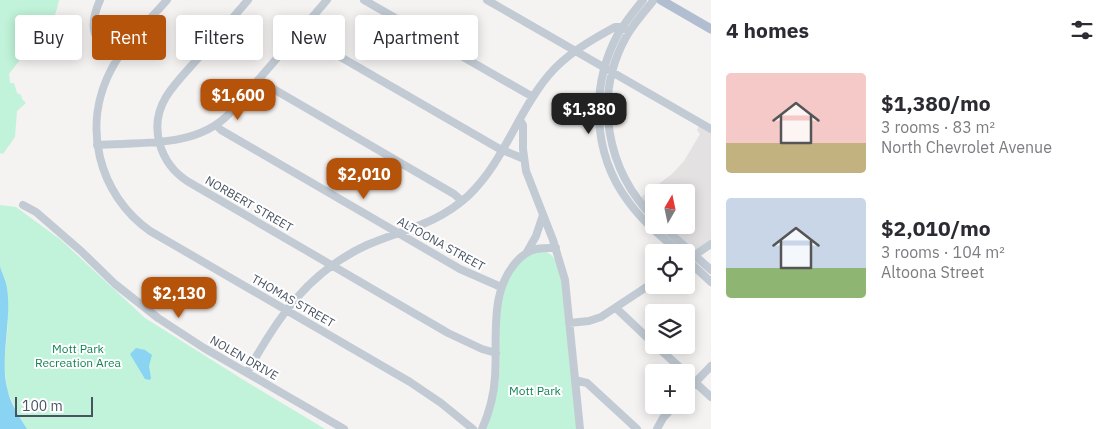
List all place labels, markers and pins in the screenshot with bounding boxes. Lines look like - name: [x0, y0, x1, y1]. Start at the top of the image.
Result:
- pin: $1,600: [197, 78, 279, 121]
- pin: $1,380: [548, 92, 630, 135]
- pin: $2,010: [323, 158, 405, 200]
- pin: $2,130: [138, 276, 220, 319]

